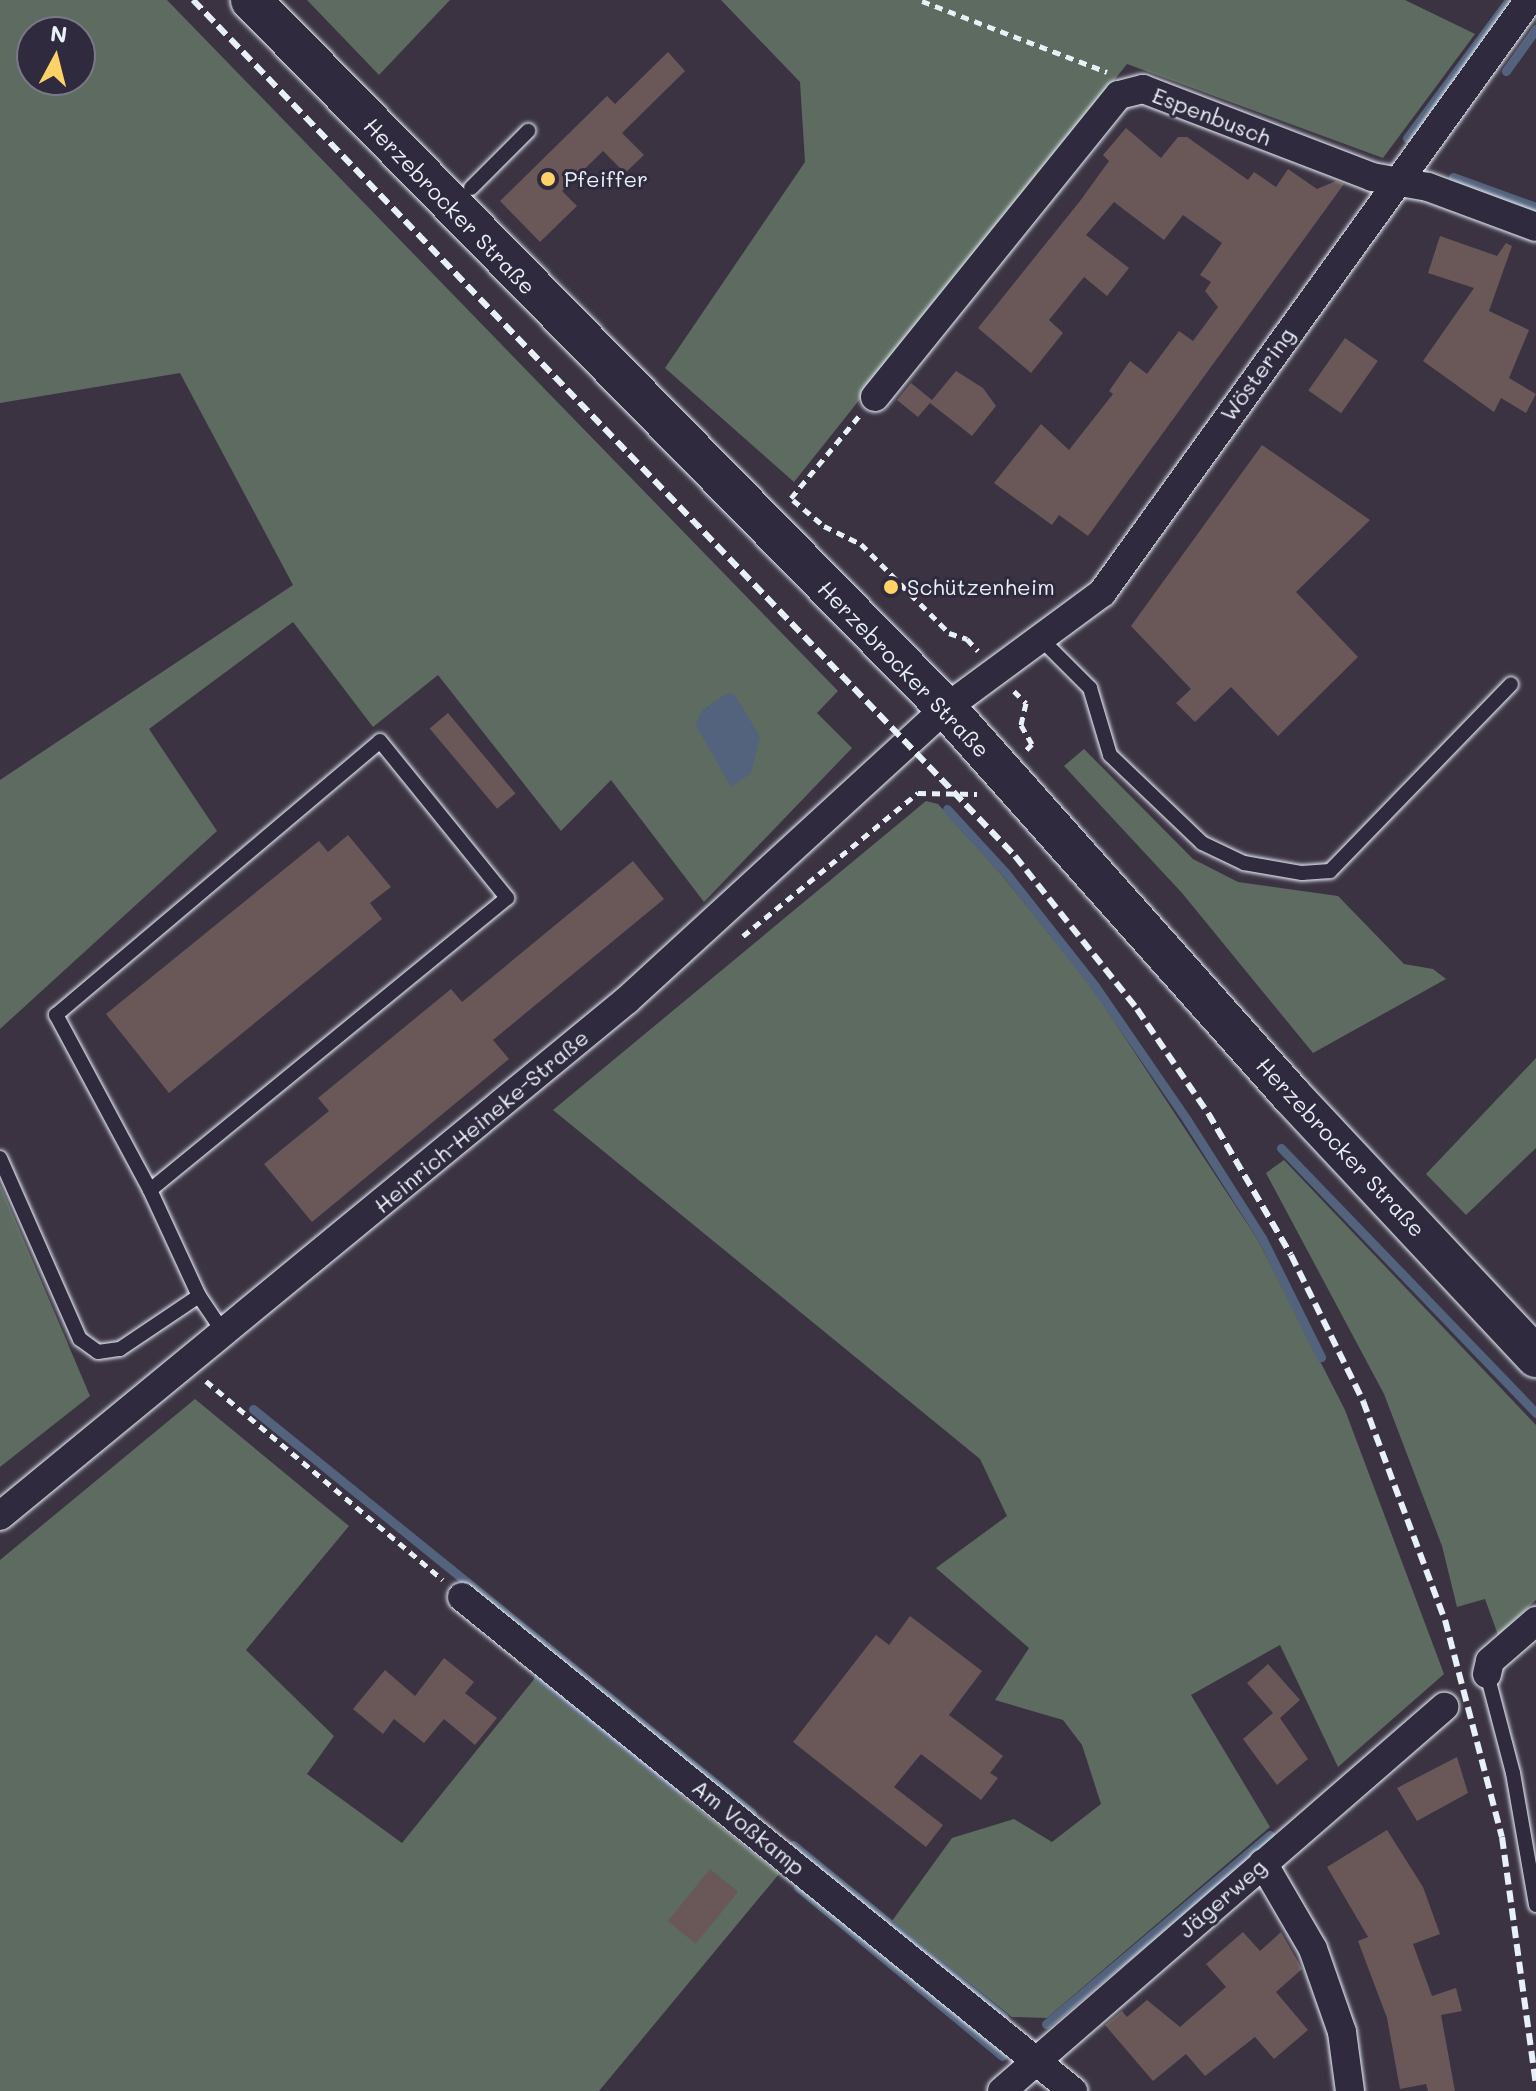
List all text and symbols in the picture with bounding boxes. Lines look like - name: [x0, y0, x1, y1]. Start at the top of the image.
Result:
- north arrow: [16, 16, 96, 96]
- text: N: [49, 18, 69, 49]
- street label: Espenbusch: [1149, 81, 1275, 151]
- street label: Herzebrocker Straße: [359, 112, 541, 300]
- place label: Pfeiffer: [564, 166, 648, 192]
- marker: Pfeiffer: [539, 170, 557, 188]
- street label: Wöstering: [1214, 322, 1300, 426]
- place label: Schützenheim: [907, 574, 1055, 600]
- street label: Herzebrocker Straße: [813, 575, 995, 763]
- marker: Schützenheim: [882, 578, 900, 596]
- street label: Heinrich-Heineke-Straße: [369, 1024, 593, 1218]
- street label: Herzebrocker Straße: [1251, 1052, 1431, 1242]
- street label: Am Voßkamp: [687, 1773, 811, 1881]
- street label: Jägerweg: [1173, 1853, 1271, 1943]

